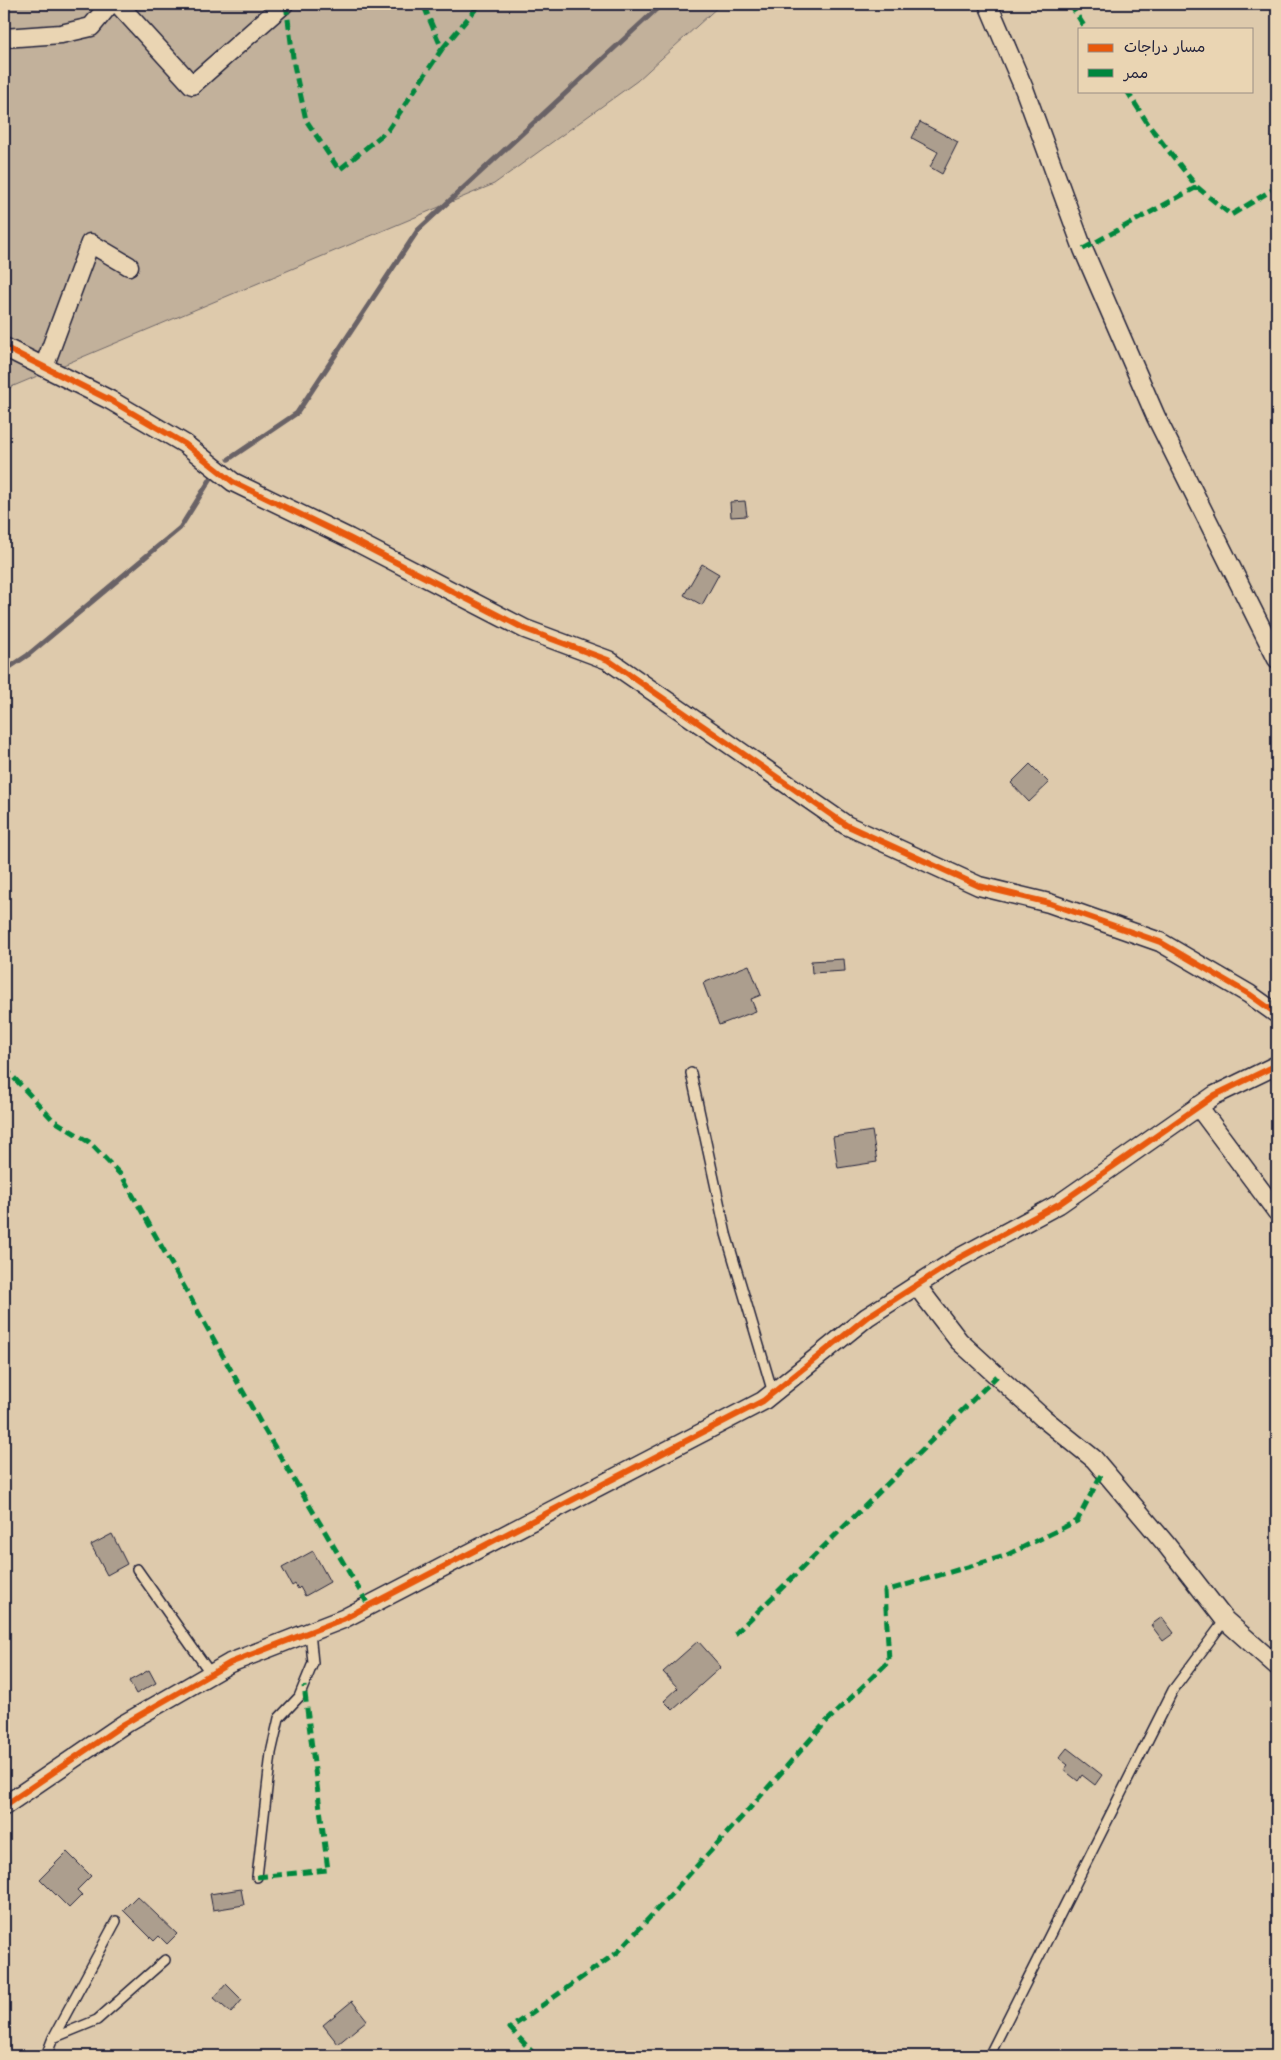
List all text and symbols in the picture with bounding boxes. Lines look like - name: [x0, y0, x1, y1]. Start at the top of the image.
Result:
- legend: [1078, 28, 1254, 92]
- text: مسار دراجات: [1124, 37, 1205, 58]
- text: ممر: [1122, 63, 1148, 84]

